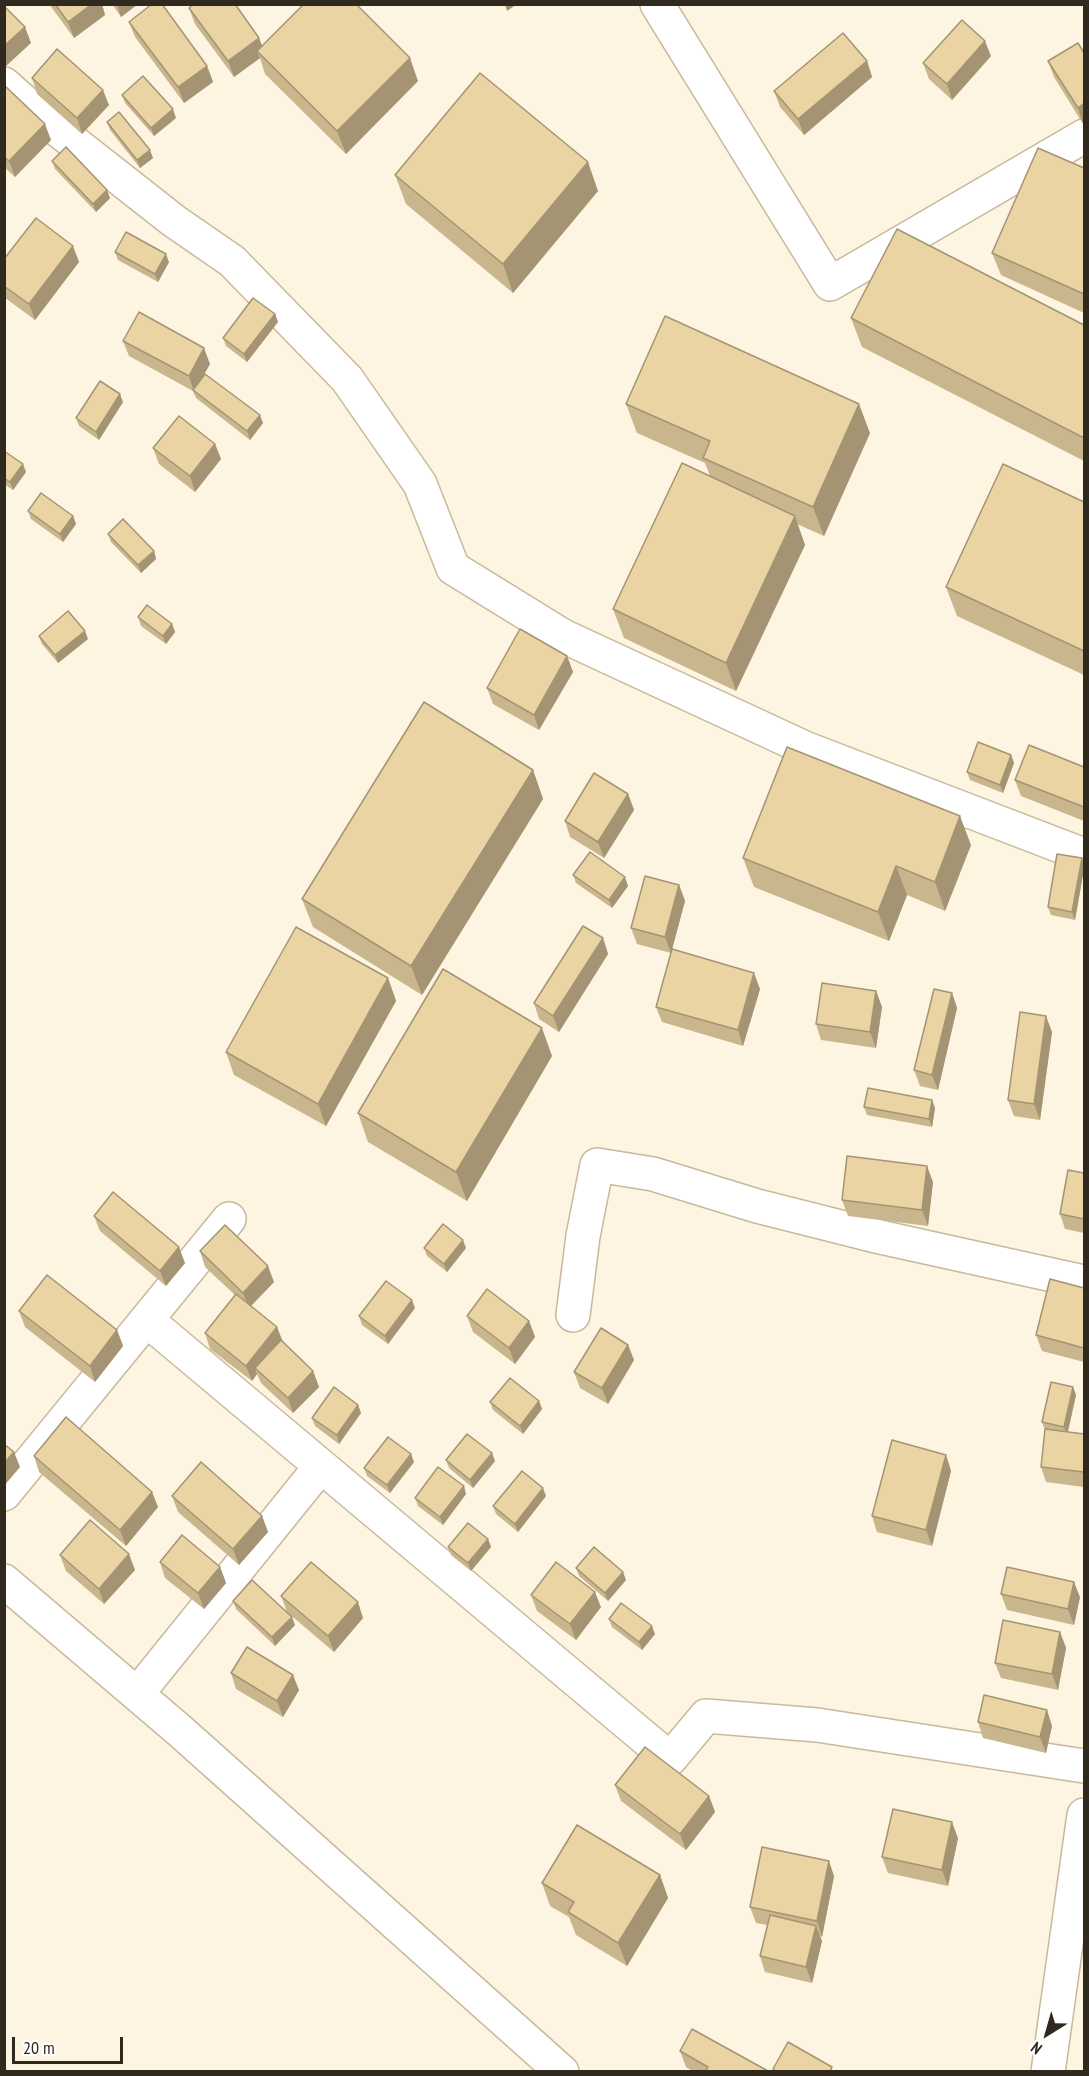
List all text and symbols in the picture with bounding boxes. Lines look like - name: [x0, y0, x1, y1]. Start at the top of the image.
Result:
- north arrow: [1017, 2004, 1077, 2064]
- scale bar: [15, 2025, 126, 2063]
- text: 20 m: [23, 2036, 55, 2059]
- text: N: [1027, 2038, 1046, 2059]

